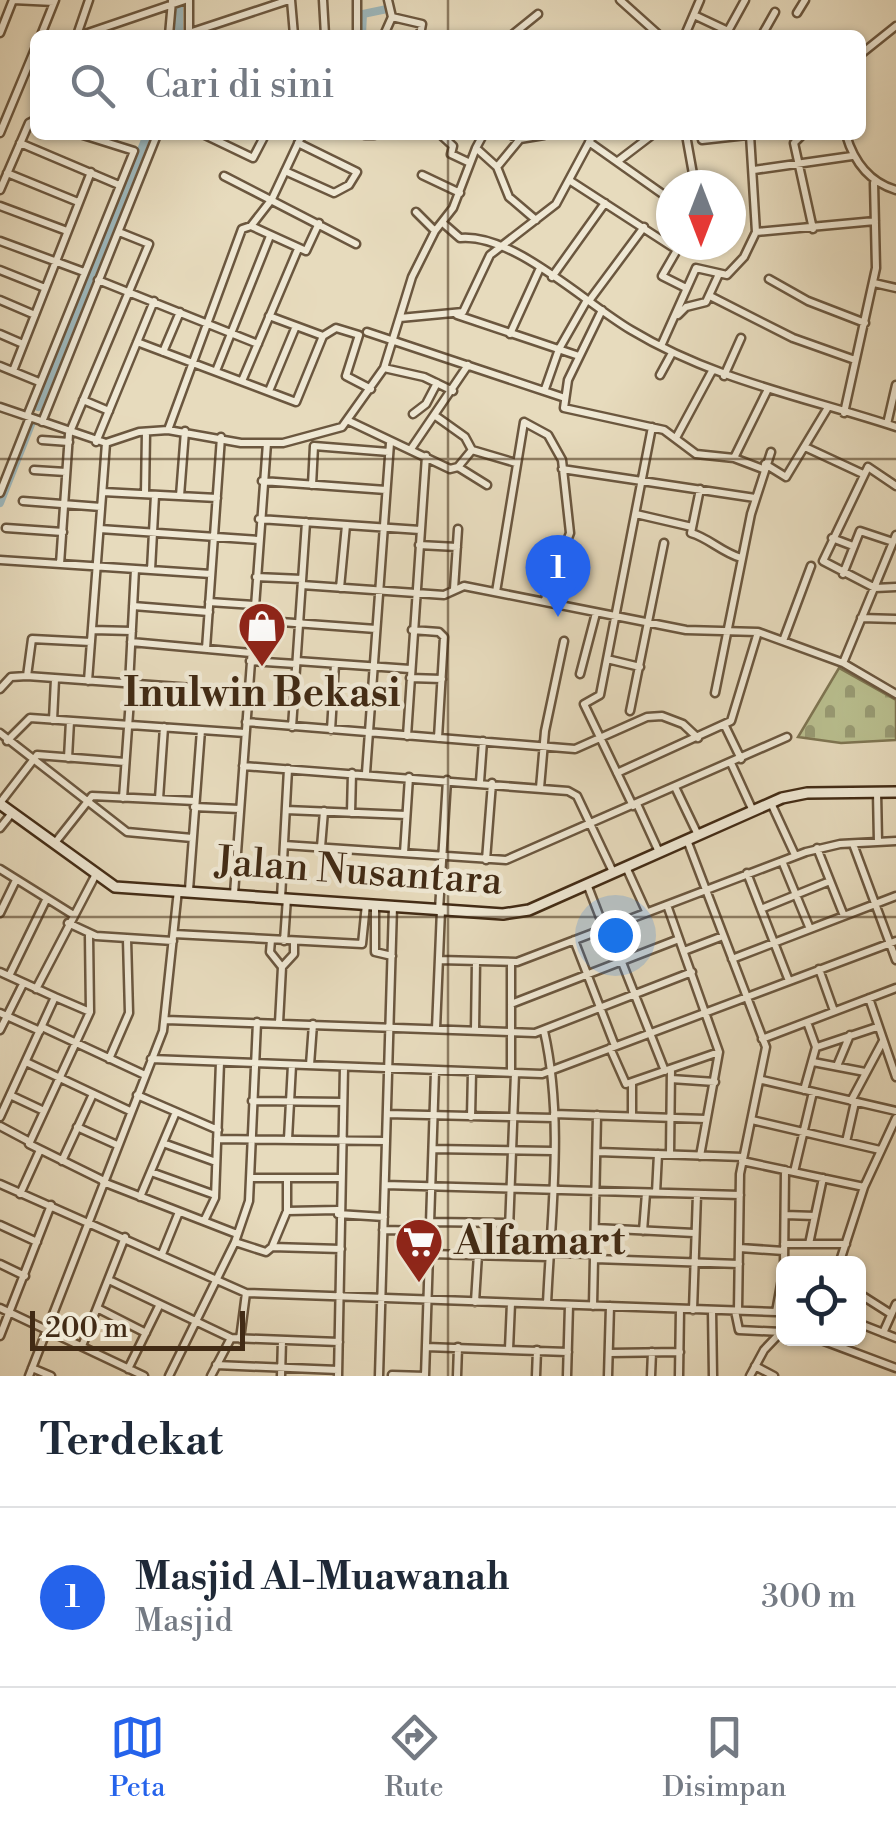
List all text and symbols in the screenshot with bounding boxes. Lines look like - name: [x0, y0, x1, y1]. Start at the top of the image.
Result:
- search box: [30, 30, 866, 140]
- icon: search: [65, 58, 120, 113]
- text: Cari di sini: [145, 62, 334, 109]
- north arrow: [656, 170, 746, 260]
- pin: 1: [526, 534, 590, 617]
- shop icon: Inulwin Bekasi: [236, 600, 288, 668]
- place label: Inulwin Bekasi: [123, 669, 401, 719]
- street label: Jalan Nusantara: [212, 837, 505, 907]
- your location: [590, 910, 641, 961]
- supermarket icon: Alfamart: [393, 1216, 445, 1284]
- place label: Alfamart: [453, 1217, 626, 1267]
- map controls: [776, 1256, 866, 1346]
- button: locate: [776, 1256, 866, 1346]
- scale bar: [30, 1306, 245, 1350]
- text: 200 m: [45, 1311, 128, 1346]
- text: Terdekat: [40, 1415, 223, 1468]
- text: Masjid Al-Muawanah: [135, 1554, 509, 1601]
- text: 1: [65, 1577, 80, 1617]
- text: 300 m: [761, 1577, 856, 1617]
- text: Masjid: [135, 1601, 233, 1641]
- tab: Peta: [109, 1710, 166, 1805]
- tab: Rute: [384, 1710, 444, 1805]
- tab: Disimpan: [663, 1710, 787, 1805]

